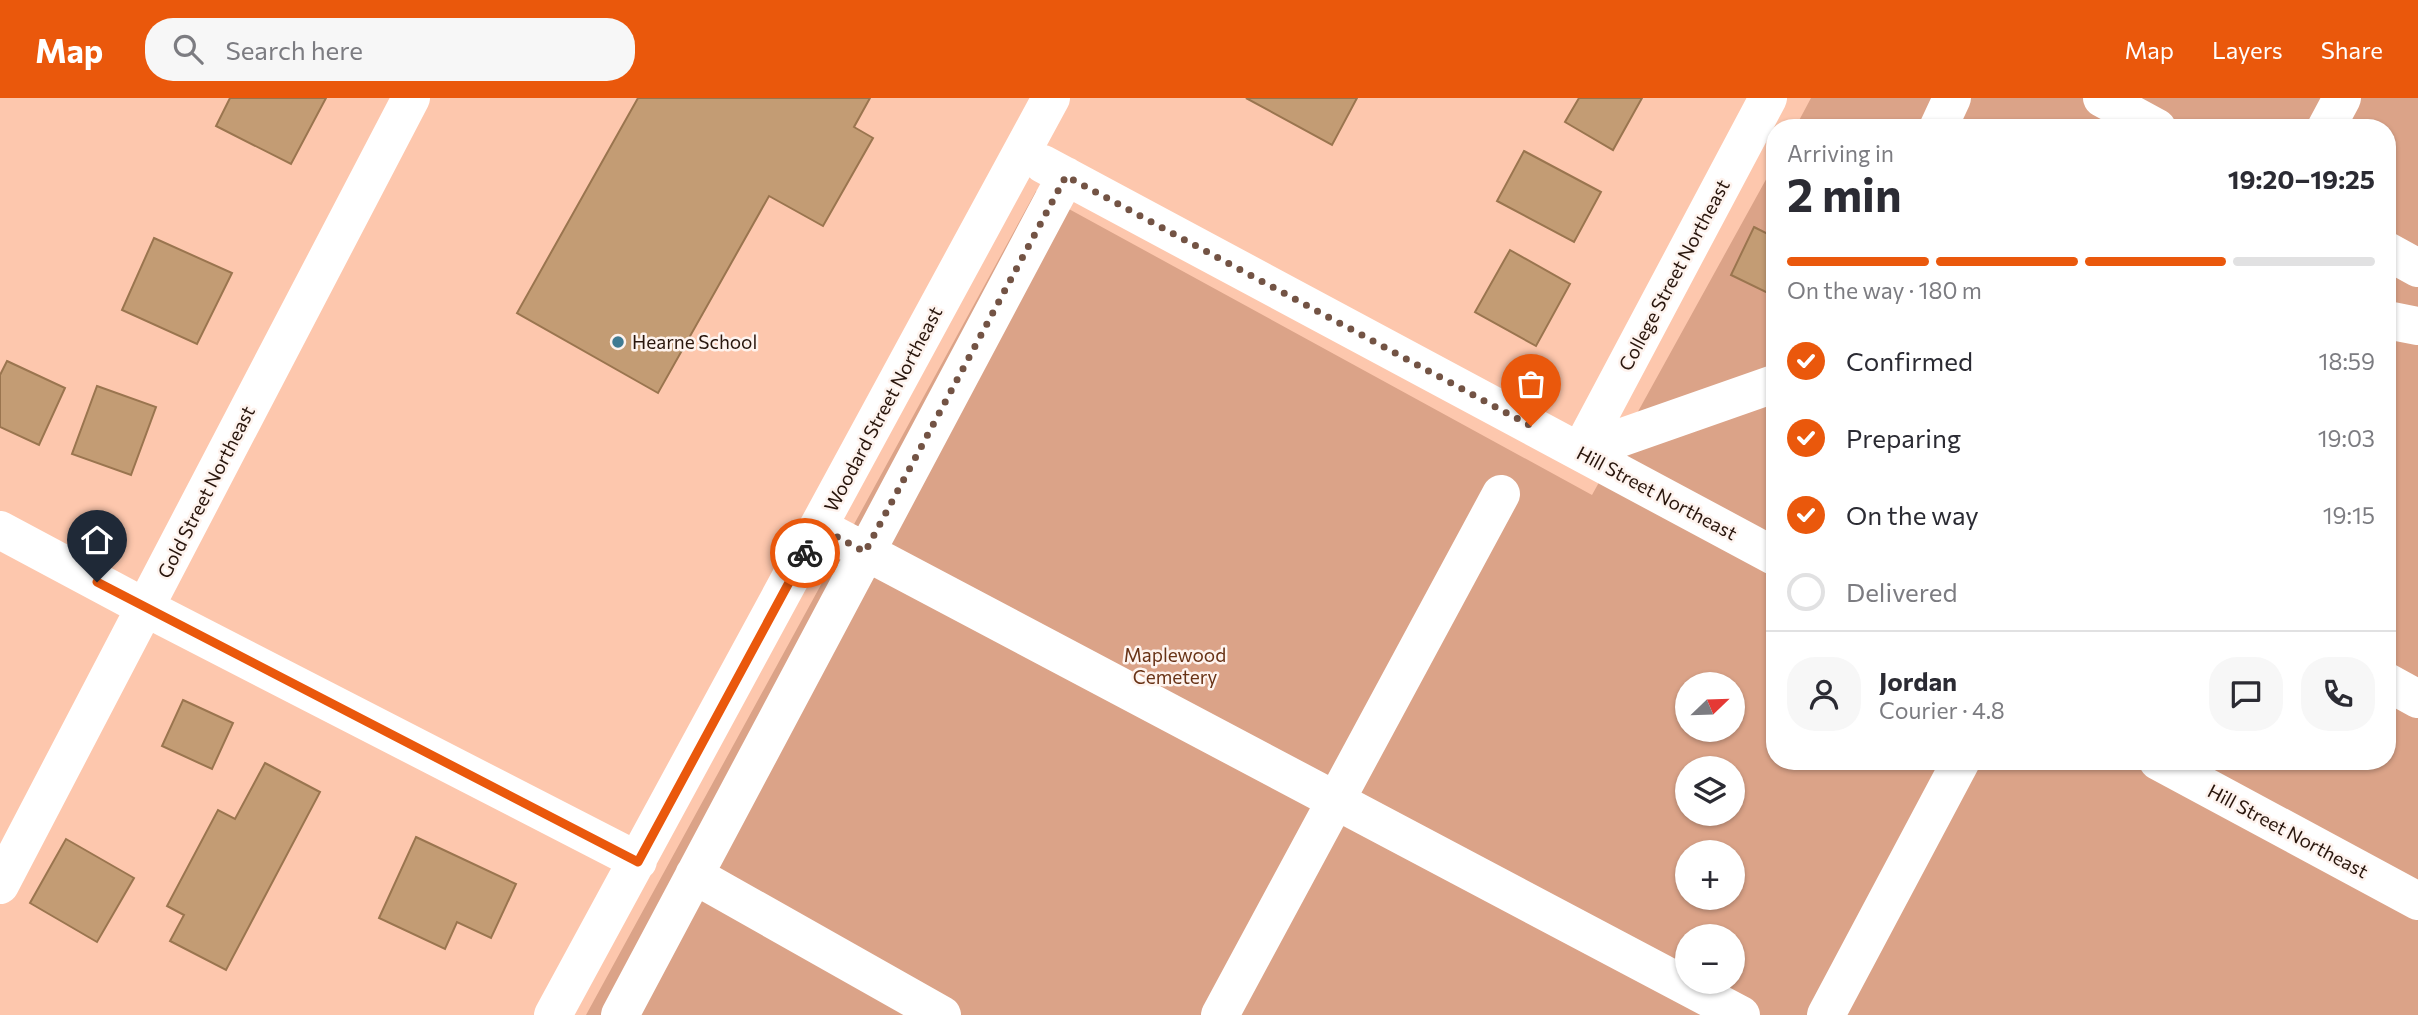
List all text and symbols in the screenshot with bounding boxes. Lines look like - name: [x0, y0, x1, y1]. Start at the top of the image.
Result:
- search box: [145, 18, 635, 81]
- text: Map: [35, 29, 103, 70]
- icon: search: [169, 30, 207, 68]
- text: Search here: [225, 34, 363, 65]
- text: Map: [2125, 35, 2174, 64]
- text: Layers: [2212, 35, 2283, 64]
- text: Share: [2321, 35, 2383, 64]
- text: Arriving in: [1787, 139, 1894, 167]
- text: 19:20–19:25: [2228, 163, 2375, 194]
- text: 2 min: [1787, 165, 1902, 221]
- street label: College Street Northeast: [1613, 175, 1734, 374]
- text: On the way · 180 m: [1787, 276, 1982, 304]
- street label: Woodard Street Northeast: [819, 302, 947, 515]
- place label: Hearne School: [632, 330, 757, 353]
- marker: Hearne School: [610, 334, 626, 350]
- icon: check: [1787, 342, 1825, 380]
- text: Confirmed: [1846, 345, 1973, 376]
- text: 18:59: [2319, 347, 2375, 375]
- pin: [1501, 354, 1561, 426]
- icon: bag: [1512, 365, 1550, 403]
- street label: Gold Street Northeast: [152, 402, 259, 582]
- icon: check: [1787, 419, 1825, 457]
- text: Preparing: [1846, 422, 1961, 453]
- text: 19:03: [2318, 424, 2375, 452]
- street label: Hill Street Northeast: [1573, 441, 1741, 545]
- icon: check: [1787, 496, 1825, 534]
- text: On the way: [1846, 499, 1979, 530]
- text: 19:15: [2323, 501, 2375, 529]
- pin: [67, 510, 127, 582]
- courier: [770, 518, 840, 588]
- icon: home: [78, 521, 116, 559]
- icon: bike: [786, 534, 824, 572]
- text: Delivered: [1846, 576, 1957, 607]
- park label: Maplewood Cemetery: [1124, 643, 1226, 688]
- button: person: [1787, 657, 1861, 731]
- button: chat: [2209, 657, 2283, 731]
- button: phone: [2301, 657, 2375, 731]
- text: Jordan: [1879, 665, 1957, 696]
- north arrow: [1675, 672, 1745, 742]
- map controls: [1675, 672, 1745, 994]
- text: Courier · 4.8: [1879, 696, 2005, 724]
- button: layers: [1675, 756, 1745, 826]
- street label: Hill Street Northeast: [2204, 779, 2372, 883]
- button: +: [1675, 840, 1745, 910]
- button: −: [1675, 924, 1745, 994]

